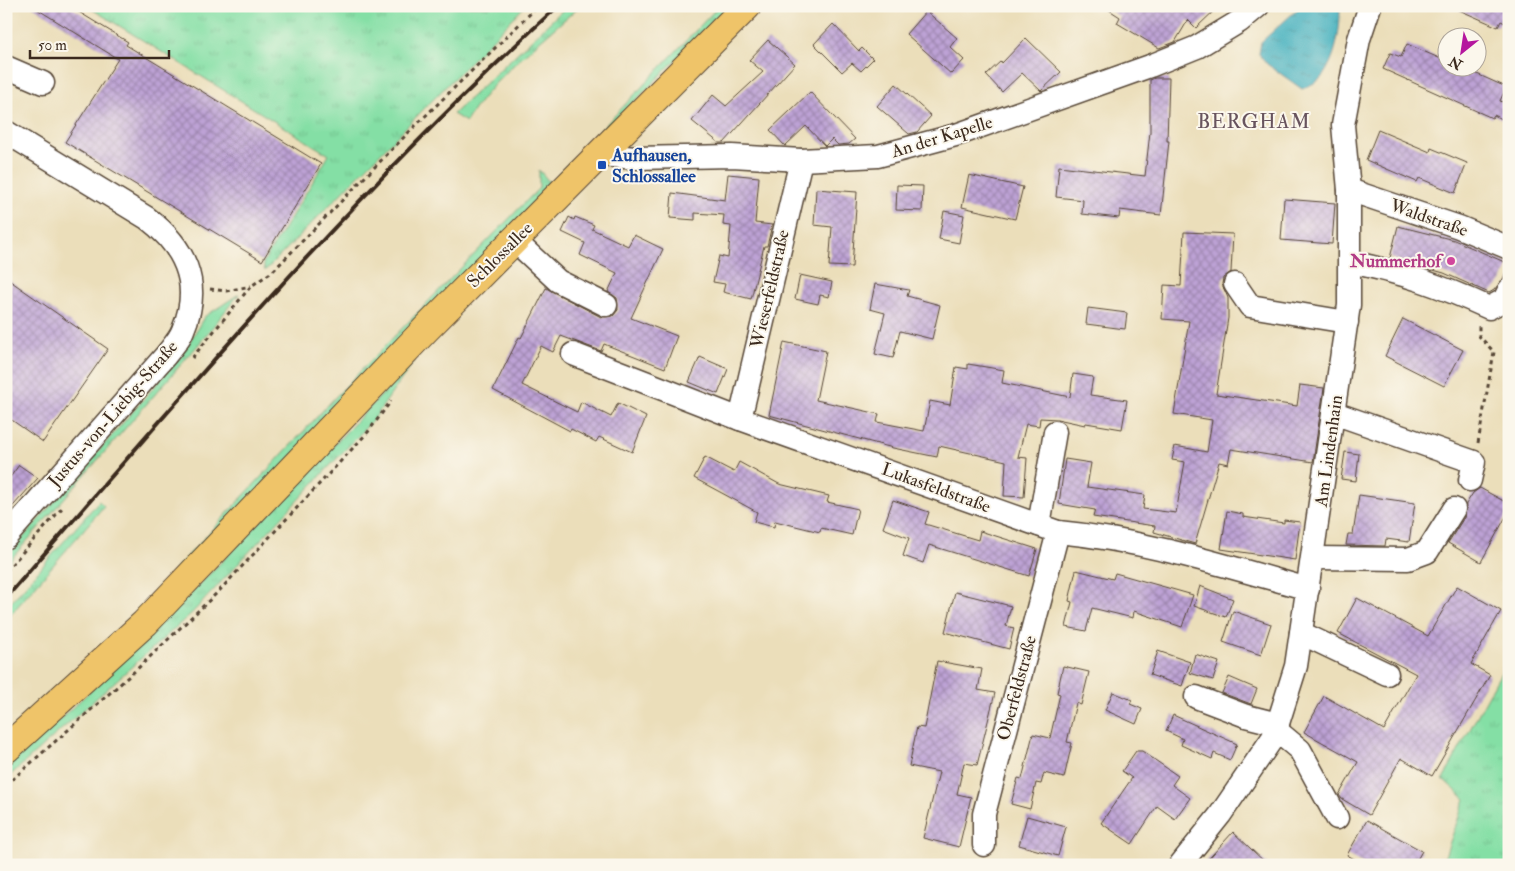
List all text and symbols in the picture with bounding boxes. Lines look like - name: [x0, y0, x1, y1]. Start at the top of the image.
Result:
- scale bar: [30, 28, 169, 60]
- north arrow: [1438, 28, 1488, 78]
- text: 50 m: [38, 36, 67, 55]
- text: N: [1446, 52, 1466, 74]
- district label: BERGHAM: [1197, 109, 1311, 134]
- street label: An der Kapelle: [888, 111, 996, 164]
- place label: Aufhausen, Schlossallee: [611, 144, 696, 188]
- marker: Aufhausen, Schlossallee: [596, 159, 608, 171]
- street label: Waldstraße: [1386, 194, 1471, 242]
- street label: Schlossallee: [462, 217, 538, 293]
- street label: Wieserfeldstraße: [745, 227, 795, 351]
- place label: Nummerhof: [1349, 250, 1444, 273]
- marker: Nummerhof: [1445, 255, 1457, 267]
- street label: Justus-von-Liebig-Straße: [42, 336, 183, 493]
- street label: Am Lindenhain: [1310, 394, 1348, 509]
- street label: Lukasfeldstraße: [878, 458, 994, 519]
- street label: Oberfeldstraße: [992, 633, 1042, 743]

